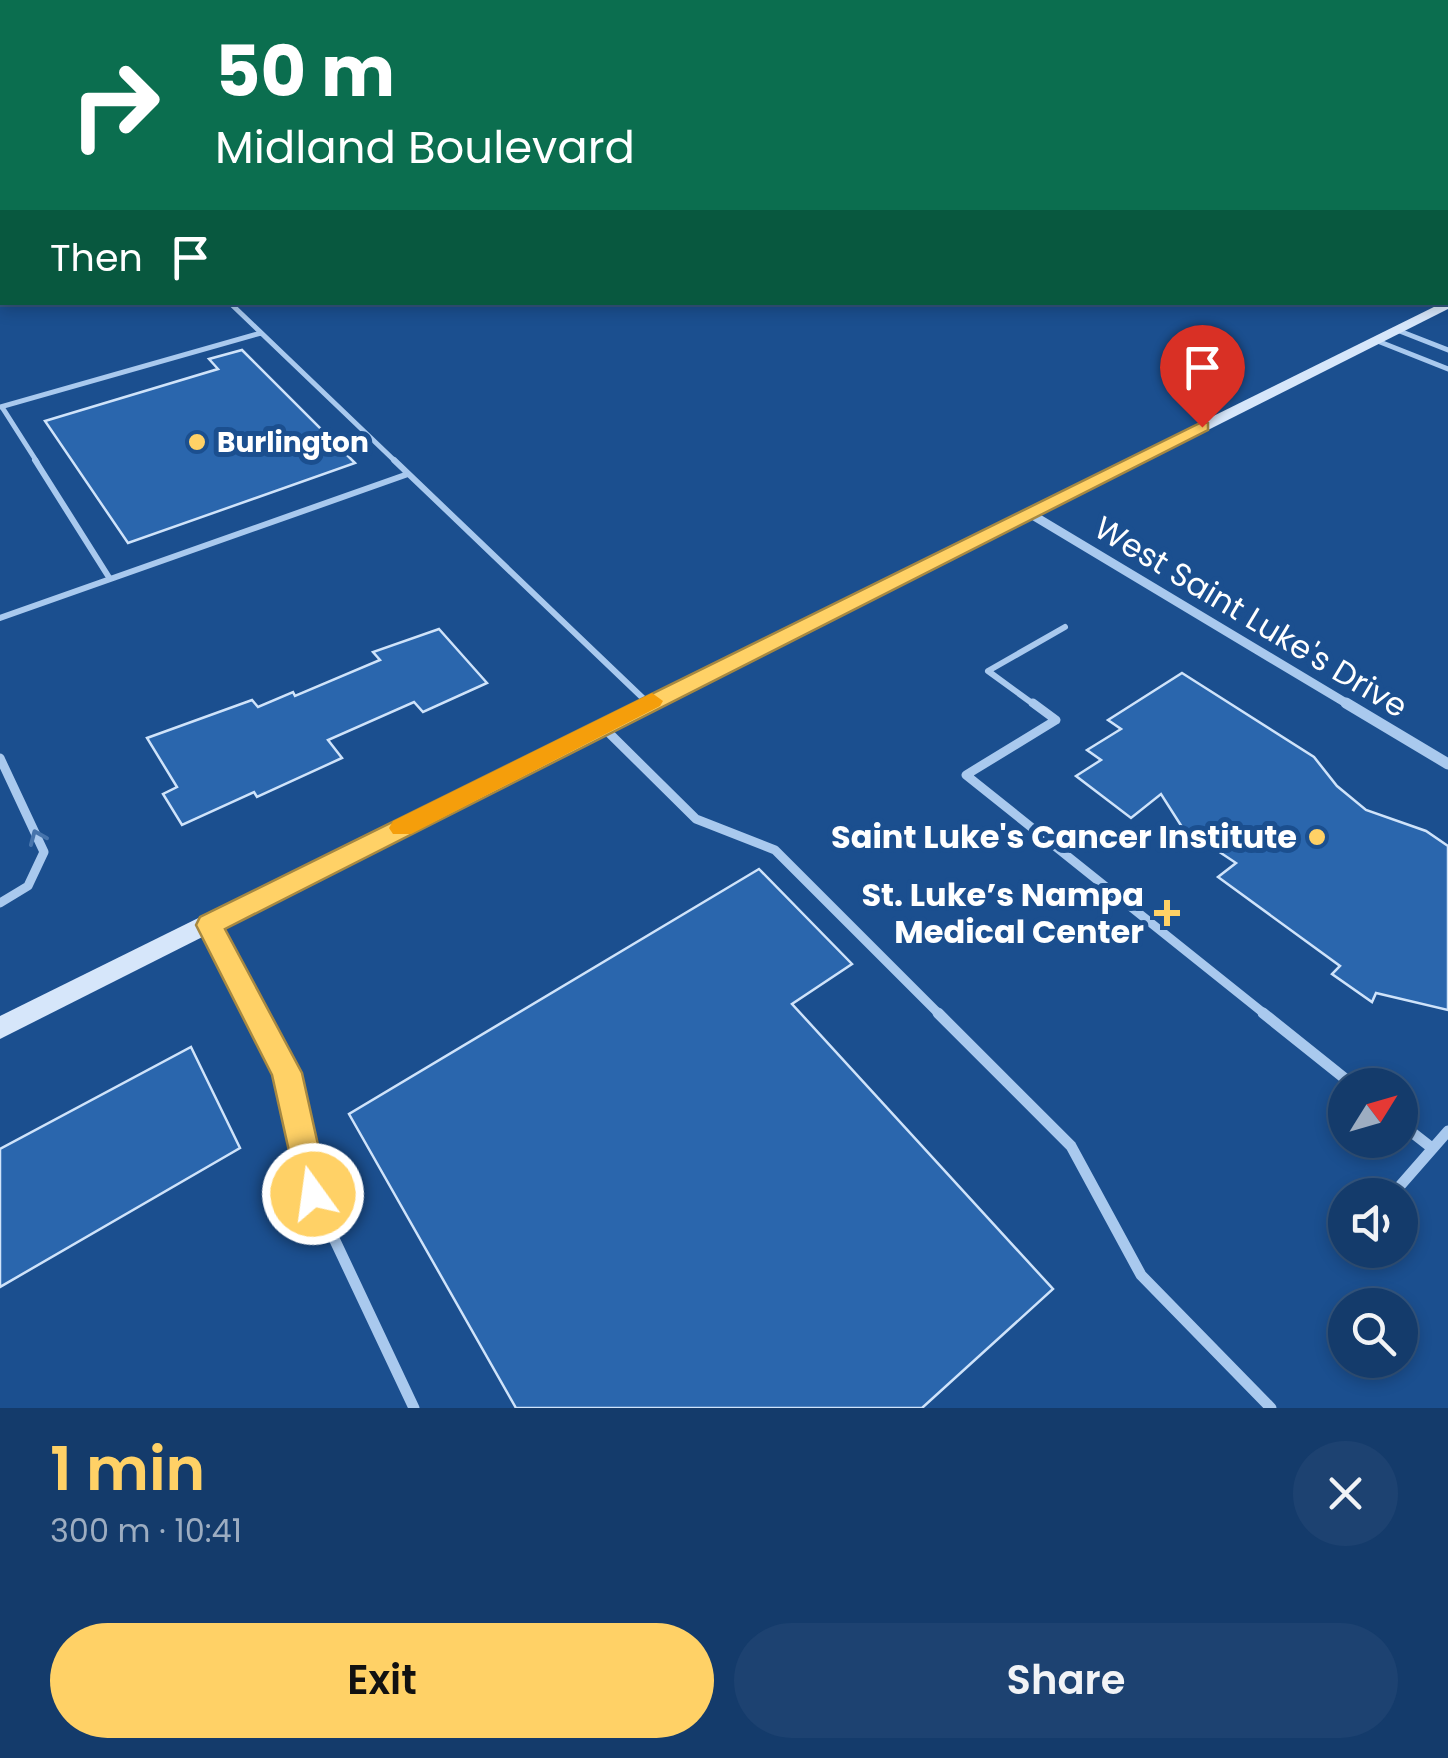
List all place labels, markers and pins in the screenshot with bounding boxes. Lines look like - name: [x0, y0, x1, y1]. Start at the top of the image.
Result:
- pin: [1160, 325, 1245, 428]
- place label: Burlington: [217, 423, 369, 462]
- marker: Burlington: [186, 431, 208, 453]
- place label: Saint Luke's Cancer Institute: [831, 814, 1297, 859]
- marker: Saint Luke's Cancer Institute: [1306, 826, 1328, 848]
- place label: St. Luke’s Nampa Medical Center: [861, 872, 1144, 954]
- marker: St. Luke’s Nampa Medical Center: [1154, 900, 1180, 926]

